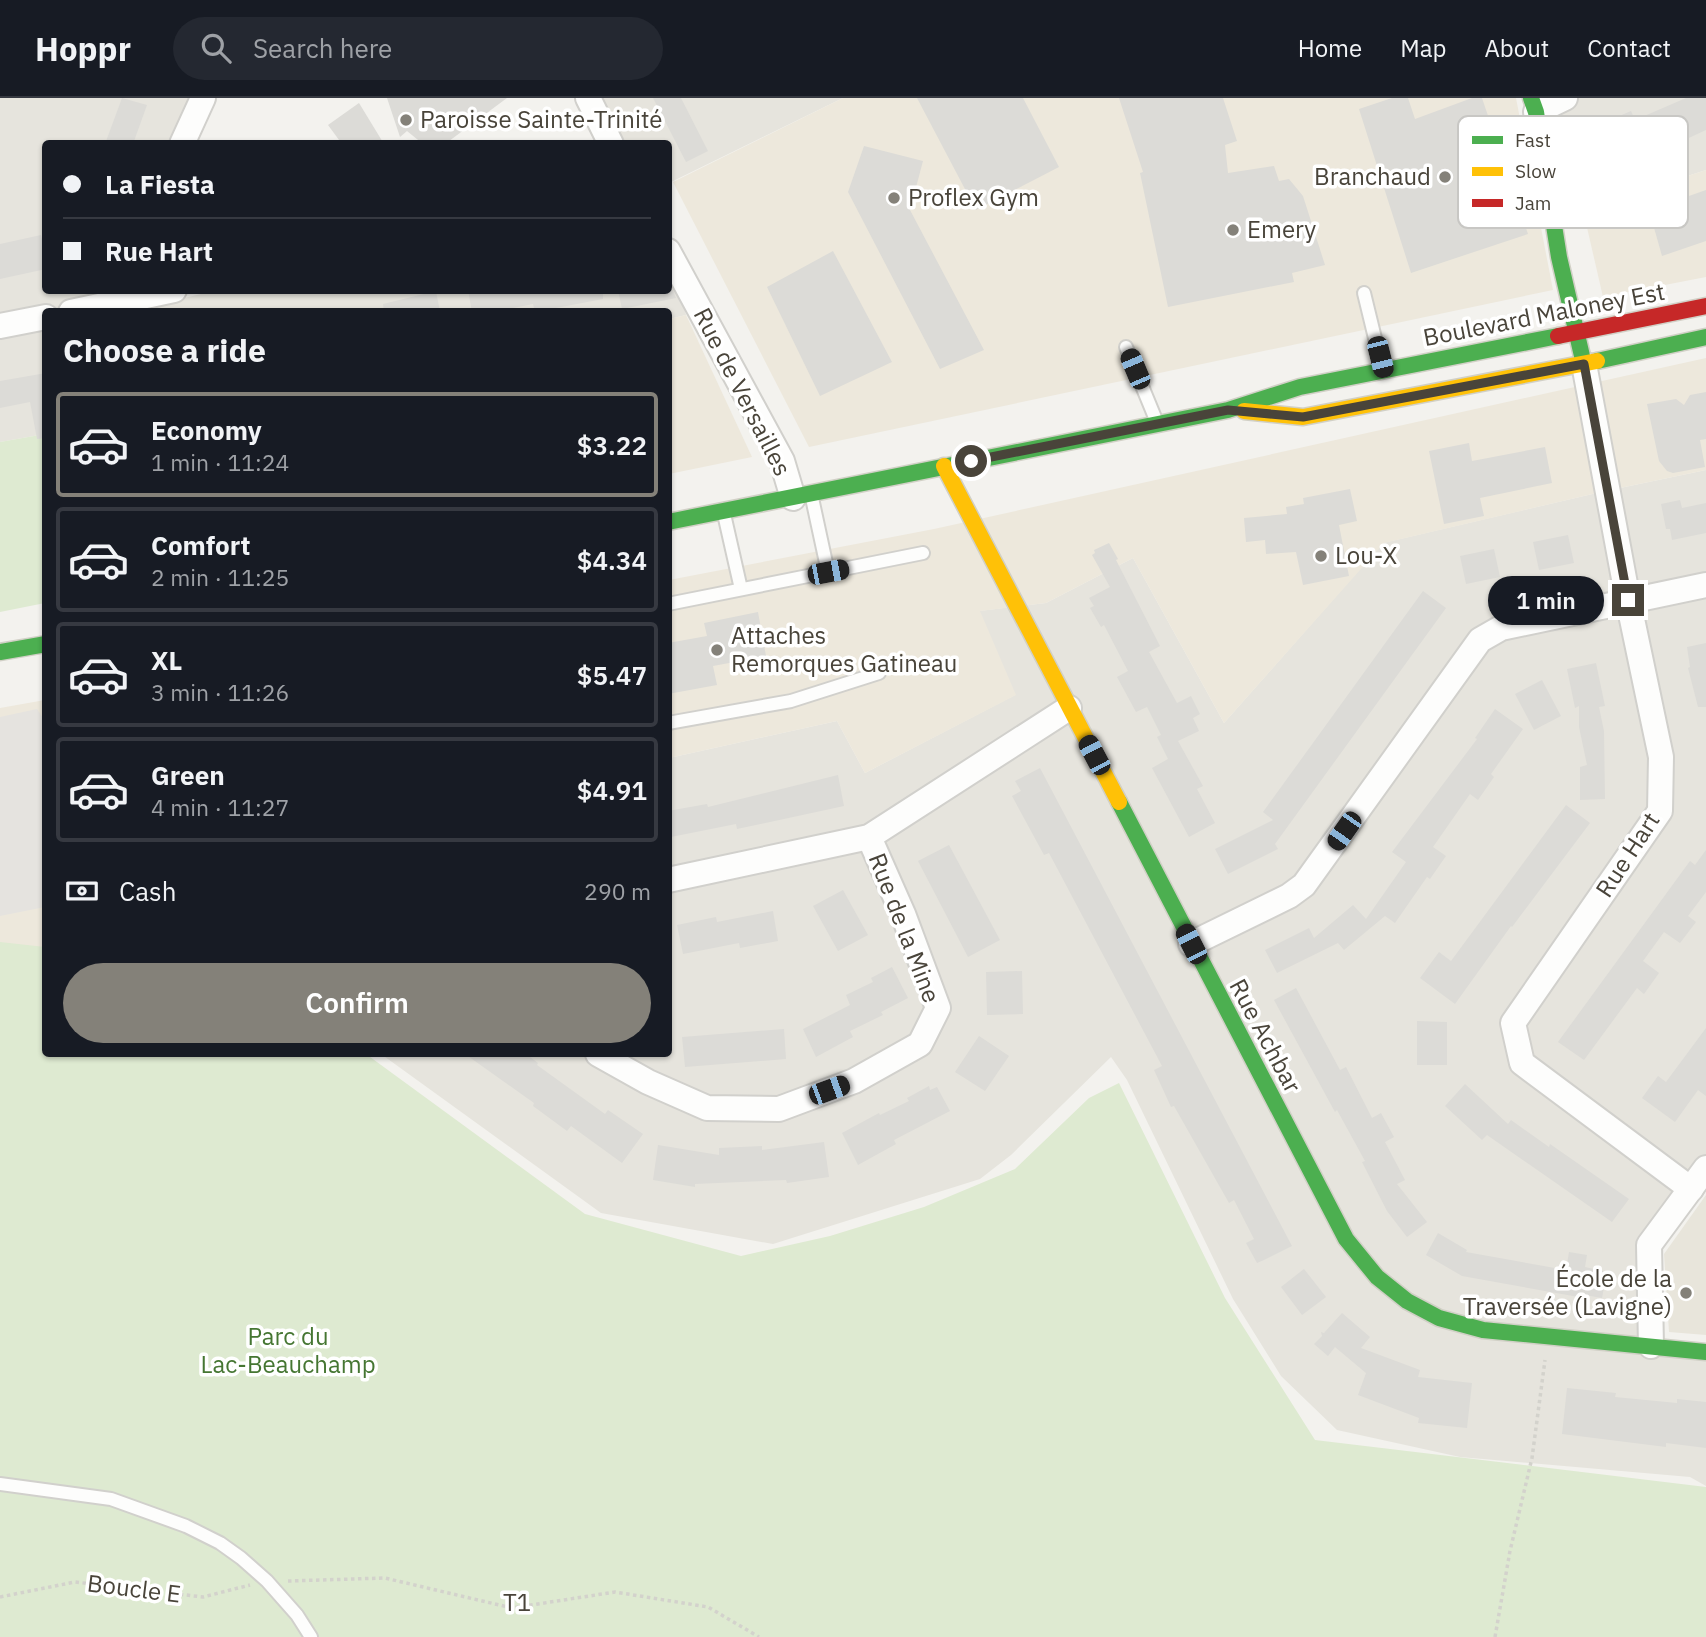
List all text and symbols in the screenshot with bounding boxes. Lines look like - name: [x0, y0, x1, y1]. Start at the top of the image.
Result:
- search box: [173, 17, 663, 80]
- text: Hoppr: [35, 27, 131, 70]
- icon: search: [197, 29, 235, 67]
- text: Search here: [253, 31, 392, 65]
- text: Home: [1298, 32, 1362, 64]
- text: Map: [1400, 32, 1446, 64]
- text: About: [1484, 32, 1549, 64]
- text: Contact: [1587, 32, 1671, 64]
- place label: Paroisse Sainte-Trinité: [420, 103, 662, 135]
- marker: Paroisse Sainte-Trinité: [398, 112, 414, 128]
- legend: [1458, 116, 1688, 228]
- text: Fast: [1515, 128, 1551, 152]
- text: Slow: [1515, 159, 1556, 183]
- place label: Branchaud: [1314, 160, 1431, 192]
- text: La Fiesta: [105, 167, 215, 201]
- marker: Branchaud: [1437, 169, 1453, 185]
- place label: Proflex Gym: [908, 181, 1039, 213]
- marker: Proflex Gym: [886, 190, 902, 206]
- text: Jam: [1515, 191, 1551, 215]
- place label: Emery: [1247, 213, 1316, 245]
- marker: Emery: [1225, 222, 1241, 238]
- text: Rue Hart: [105, 234, 213, 268]
- street label: Boulevard Maloney Est: [1420, 275, 1667, 353]
- street label: Rue de Versailles: [687, 302, 799, 481]
- text: Choose a ride: [63, 329, 266, 371]
- car: [1365, 334, 1396, 380]
- car: [1118, 346, 1153, 392]
- icon: car: [67, 413, 130, 476]
- text: Economy: [151, 413, 262, 447]
- text: $3.22: [577, 428, 647, 462]
- route start: [955, 445, 987, 477]
- text: 1 min · 11:24: [151, 447, 289, 477]
- icon: car: [67, 528, 130, 591]
- text: Comfort: [151, 528, 250, 562]
- place label: Lou-X: [1335, 539, 1397, 571]
- text: $4.34: [577, 543, 647, 577]
- marker: Lou-X: [1313, 548, 1329, 564]
- car: [806, 558, 851, 586]
- text: 2 min · 11:25: [151, 562, 289, 592]
- callout: 1 min: [1488, 575, 1604, 624]
- route end: [1612, 584, 1644, 616]
- text: 1 min: [1516, 585, 1576, 615]
- place label: Attaches Remorques Gatineau: [731, 619, 958, 679]
- marker: Attaches Remorques Gatineau: [709, 642, 725, 658]
- icon: car: [67, 643, 130, 706]
- text: XL: [151, 643, 182, 677]
- text: $5.47: [577, 658, 647, 692]
- text: 3 min · 11:26: [151, 677, 289, 707]
- car: [1075, 732, 1114, 778]
- icon: car: [67, 758, 130, 821]
- text: Green: [151, 758, 225, 792]
- text: $4.91: [577, 773, 647, 807]
- text: 4 min · 11:27: [151, 792, 289, 822]
- street label: Rue Hart: [1588, 806, 1666, 903]
- car: [1324, 808, 1365, 854]
- street label: Rue de la Mine: [862, 848, 948, 1007]
- icon: cash: [63, 872, 101, 910]
- text: Cash: [119, 874, 176, 908]
- text: 290 m: [584, 876, 651, 906]
- car: [1173, 921, 1210, 967]
- button: Confirm: [63, 963, 651, 1043]
- street label: Rue Achbar: [1223, 973, 1309, 1098]
- car: [806, 1073, 853, 1107]
- place label: École de la Traversée (Lavigne): [1463, 1262, 1672, 1322]
- marker: École de la Traversée (Lavigne): [1678, 1285, 1694, 1301]
- park label: Parc du Lac-Beauchamp: [200, 1320, 376, 1380]
- street label: Boucle E: [85, 1566, 183, 1610]
- street label: T1: [503, 1586, 531, 1618]

